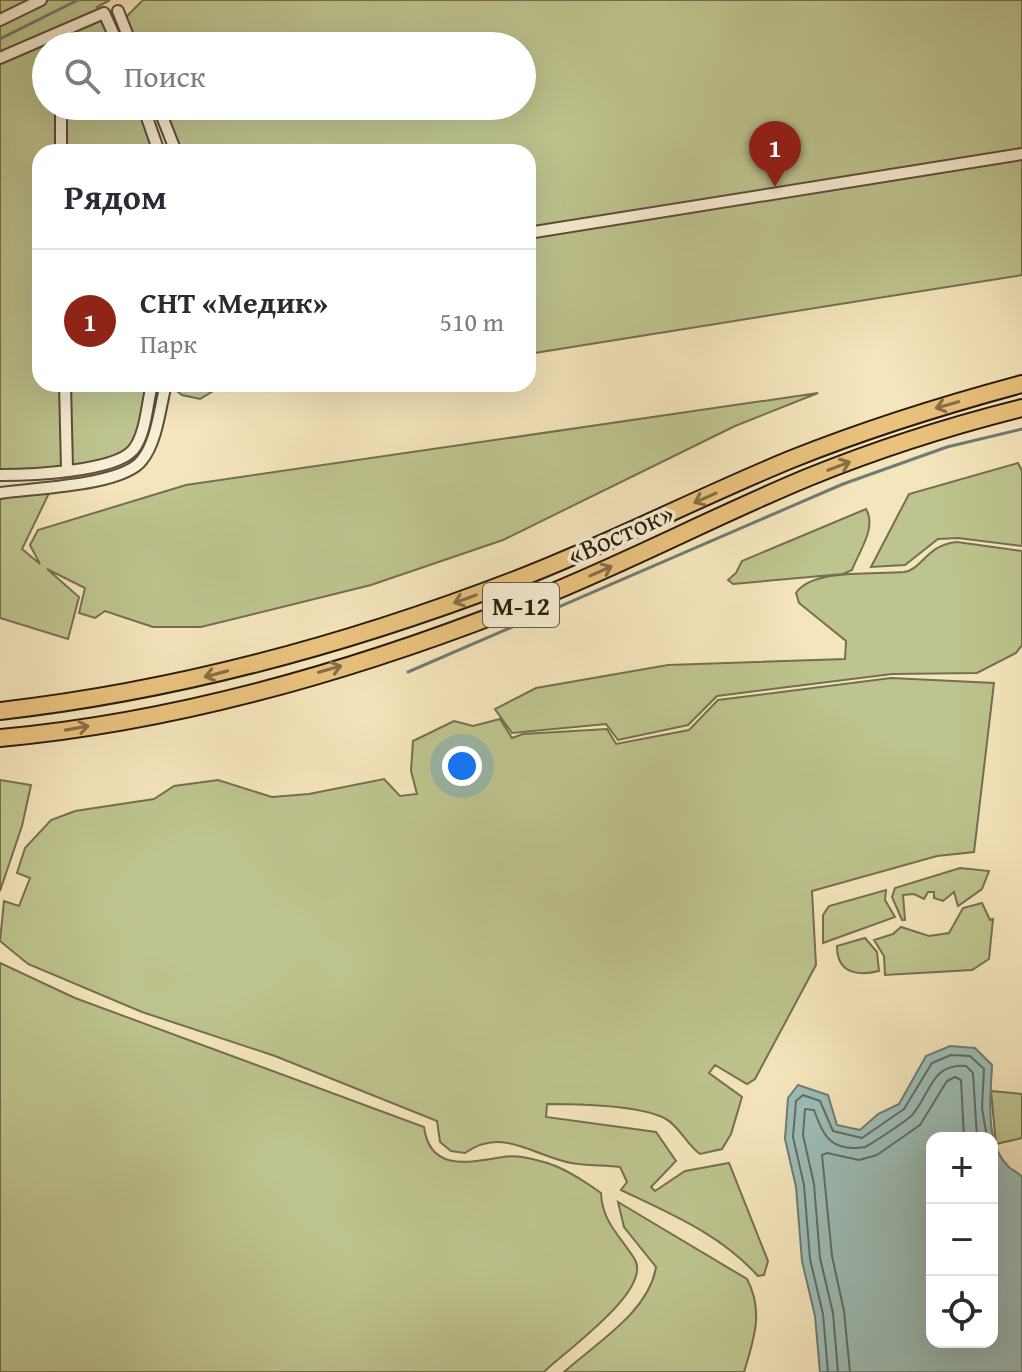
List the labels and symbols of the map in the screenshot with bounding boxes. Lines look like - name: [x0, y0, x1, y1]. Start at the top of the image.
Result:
- pin: 1: [749, 121, 801, 187]
- one-way arrow: [935, 399, 960, 413]
- one-way arrow: [826, 458, 850, 472]
- street label: «Восток»: [560, 491, 680, 575]
- one-way arrow: [693, 492, 717, 507]
- one-way arrow: [588, 562, 612, 577]
- road number: М-12: [483, 583, 559, 627]
- one-way arrow: [453, 592, 478, 607]
- one-way arrow: [317, 661, 343, 676]
- one-way arrow: [204, 667, 229, 682]
- one-way arrow: [64, 719, 89, 734]
- your location: [442, 746, 482, 786]

